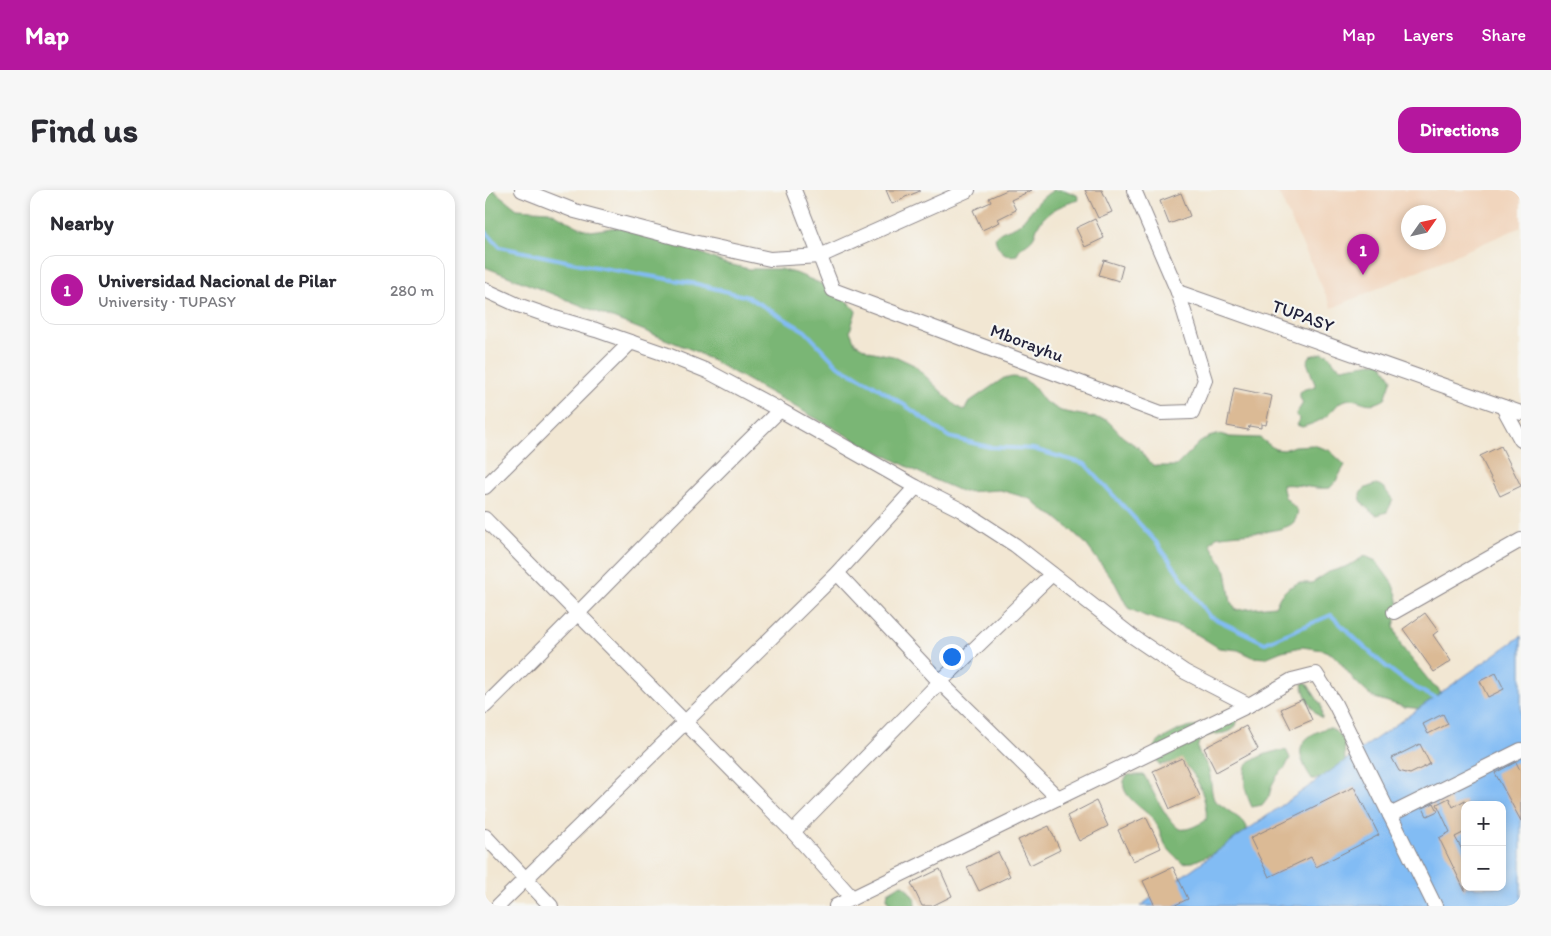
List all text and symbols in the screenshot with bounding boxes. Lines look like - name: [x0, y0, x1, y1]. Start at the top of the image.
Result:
- text: Map: [25, 21, 69, 50]
- text: Map: [1342, 24, 1375, 46]
- text: Layers: [1403, 24, 1453, 46]
- text: Share: [1481, 24, 1526, 46]
- button: Directions: [1398, 107, 1521, 153]
- text: Find us: [30, 109, 138, 151]
- north arrow: [1401, 205, 1446, 250]
- text: Nearby: [50, 210, 114, 235]
- pin: 1: [1347, 234, 1379, 275]
- text: Universidad Nacional de Pilar: [98, 269, 336, 292]
- text: 1: [63, 281, 71, 300]
- text: 280 m: [390, 281, 434, 300]
- text: University · TUPASY: [98, 292, 236, 311]
- street label: TUPASY: [1269, 295, 1338, 338]
- street label: Mborayhu: [987, 319, 1067, 367]
- your location: [939, 644, 965, 670]
- map controls: [1461, 801, 1506, 891]
- button: +: [1461, 801, 1506, 846]
- button: −: [1461, 846, 1506, 891]

